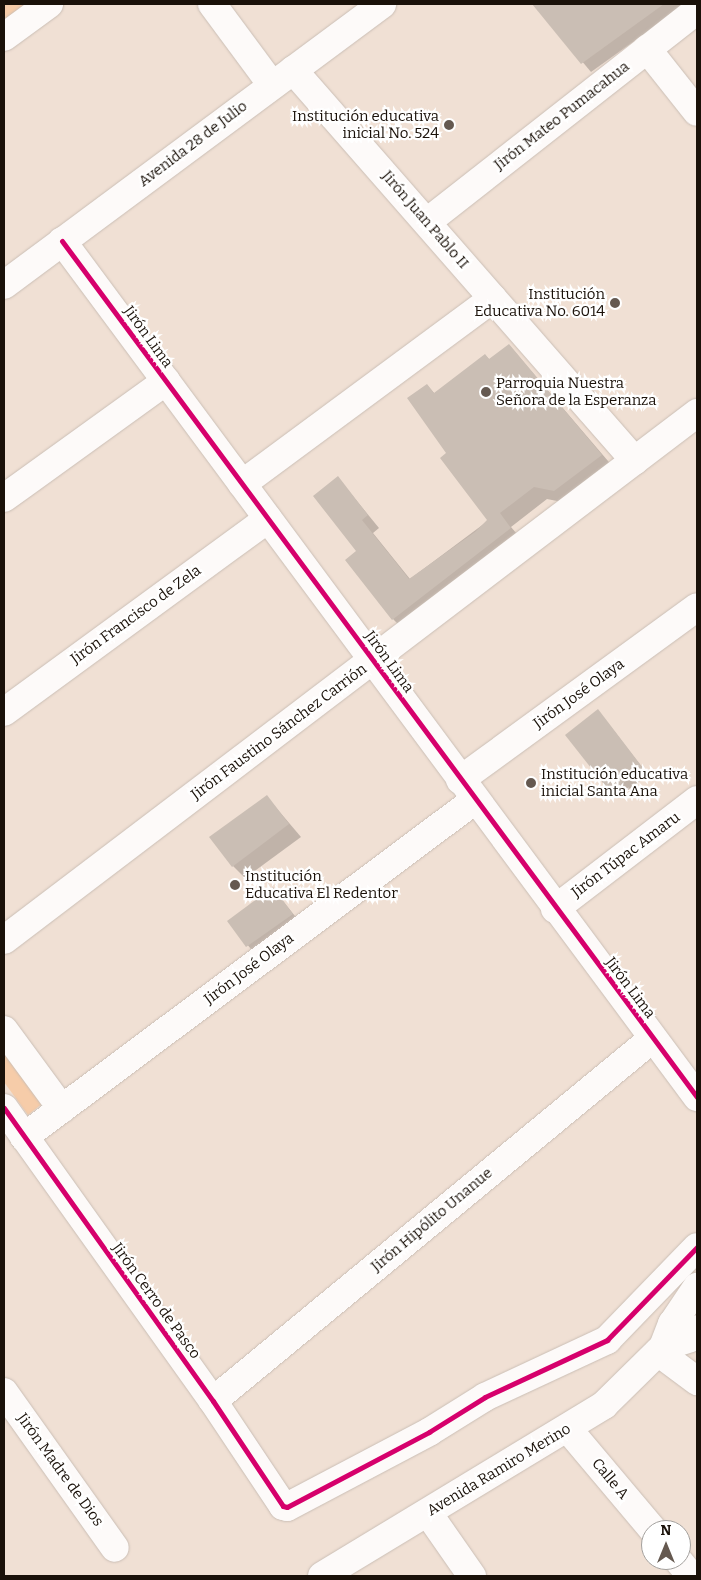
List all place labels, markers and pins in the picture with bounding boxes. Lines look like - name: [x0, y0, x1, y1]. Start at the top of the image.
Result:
- place label: Institución educativa inicial No. 524: [292, 107, 439, 142]
- marker: Institución educativa inicial No. 524: [443, 119, 455, 131]
- place label: Institución Educativa No. 6014: [474, 285, 605, 320]
- marker: Institución Educativa No. 6014: [609, 297, 621, 309]
- place label: Parroquia Nuestra Señora de la Esperanza: [496, 374, 657, 409]
- marker: Parroquia Nuestra Señora de la Esperanza: [480, 386, 492, 398]
- place label: Institución educativa inicial Santa Ana: [541, 765, 688, 800]
- marker: Institución educativa inicial Santa Ana: [525, 777, 537, 789]
- place label: Institución Educativa El Redentor: [245, 867, 398, 902]
- marker: Institución Educativa El Redentor: [229, 879, 241, 891]

